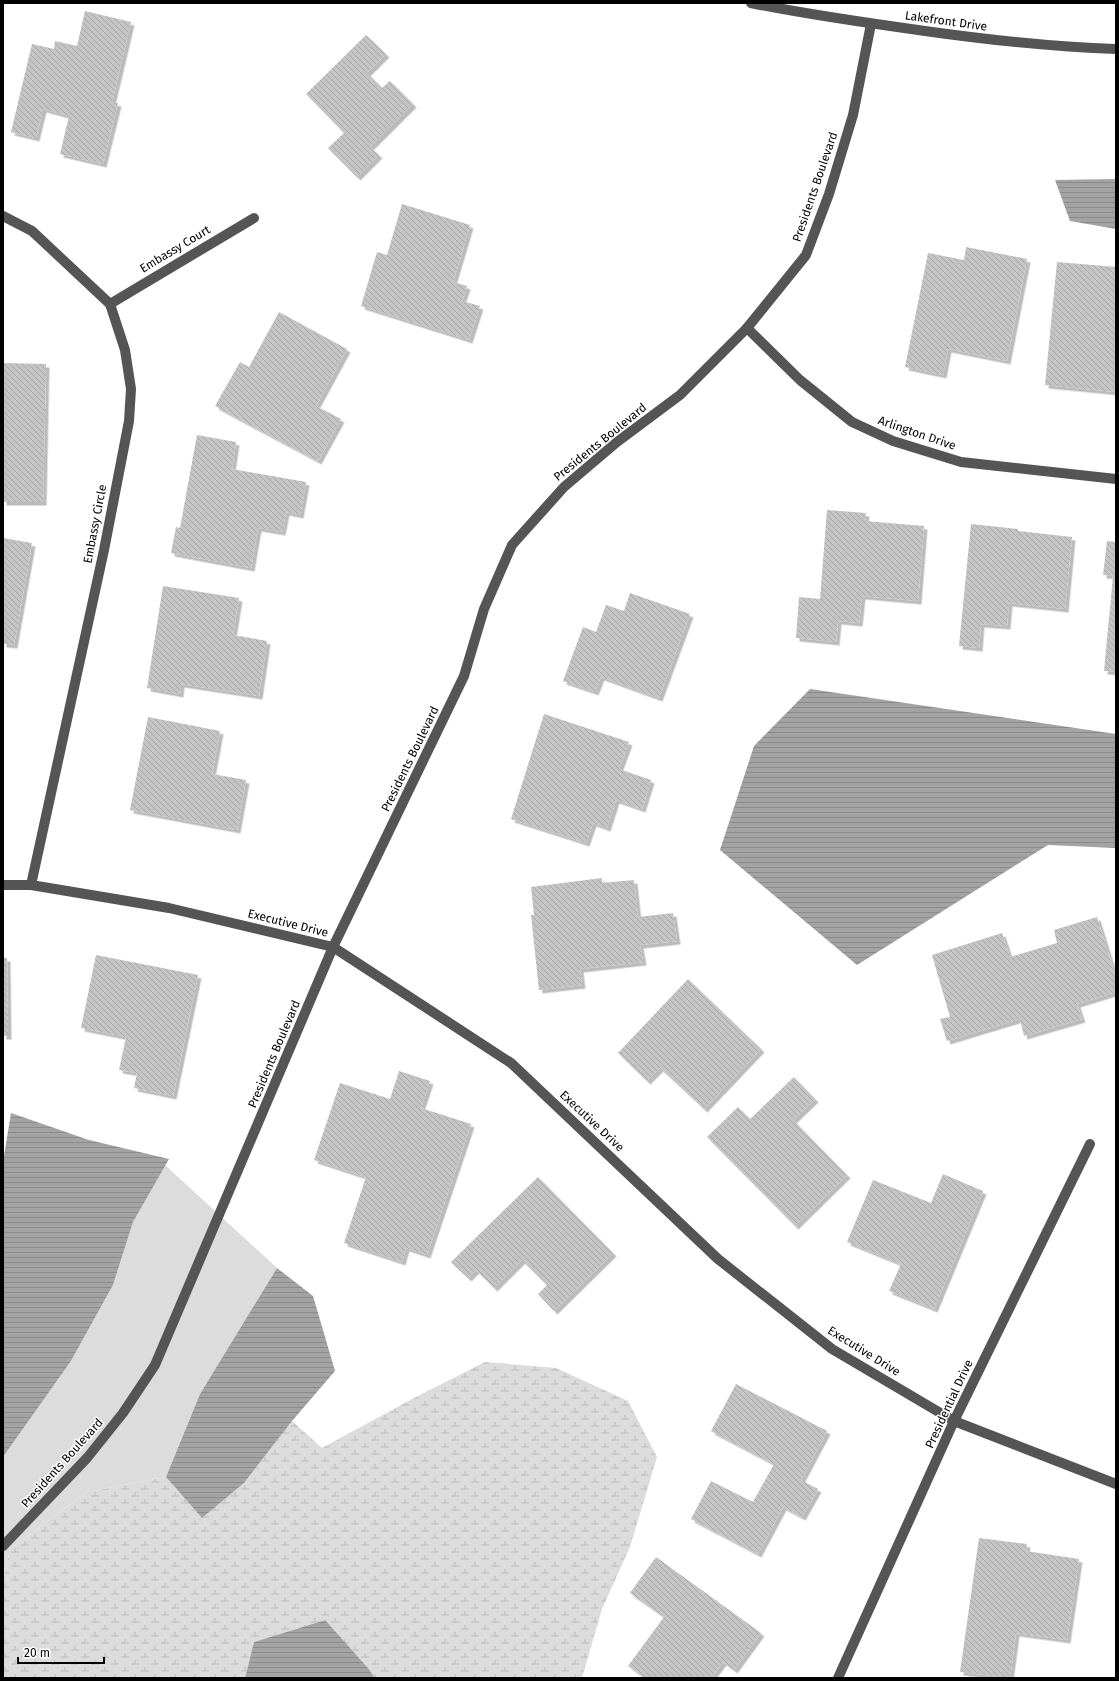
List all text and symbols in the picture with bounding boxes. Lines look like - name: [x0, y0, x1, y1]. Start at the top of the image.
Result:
- street label: Lakefront Drive: [904, 8, 988, 34]
- street label: Presidents Boulevard: [790, 130, 840, 244]
- street label: Embassy Court: [137, 222, 213, 275]
- street label: Presidents Boulevard: [551, 400, 649, 484]
- street label: Arlington Drive: [876, 413, 958, 453]
- street label: Embassy Circle: [80, 483, 110, 565]
- street label: Presidents Boulevard: [378, 704, 442, 814]
- street label: Executive Drive: [246, 906, 330, 940]
- street label: Presidents Boulevard: [245, 998, 303, 1110]
- street label: Executive Drive: [557, 1088, 627, 1154]
- street label: Executive Drive: [825, 1323, 903, 1379]
- street label: Presidential Drive: [922, 1357, 976, 1451]
- street label: Presidents Boulevard: [18, 1415, 106, 1511]
- scale bar: [18, 1639, 104, 1665]
- text: 20 m: [24, 1646, 50, 1660]

